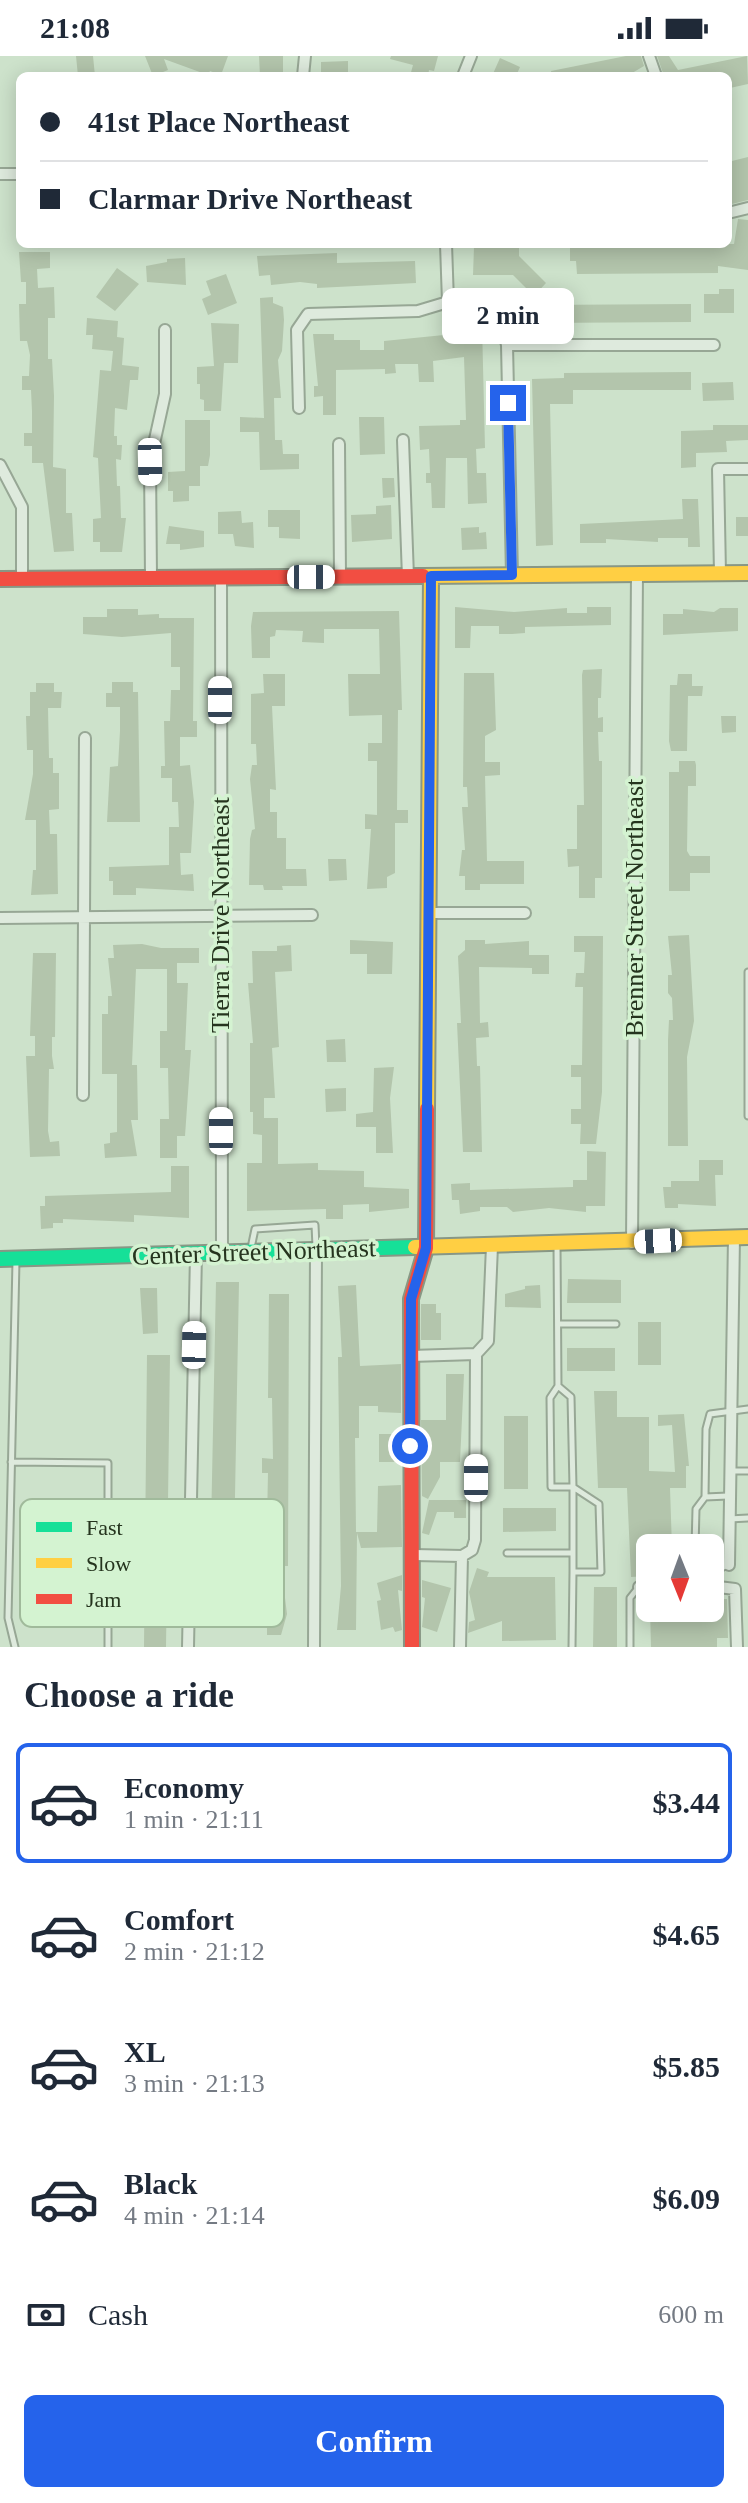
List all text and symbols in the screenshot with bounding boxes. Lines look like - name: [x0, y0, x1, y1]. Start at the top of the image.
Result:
- text: 21:08: [40, 11, 110, 44]
- text: 41st Place Northeast: [88, 105, 350, 138]
- text: Clarmar Drive Northeast: [88, 182, 412, 215]
- callout: 2 min: [442, 287, 574, 343]
- text: 2 min: [477, 301, 539, 330]
- route end: [490, 385, 526, 421]
- car: [138, 438, 162, 486]
- car: [287, 565, 335, 589]
- car: [208, 676, 232, 724]
- street label: Brenner Street Northeast: [620, 778, 649, 1037]
- street label: Tierra Drive Northeast: [206, 796, 235, 1033]
- car: [209, 1107, 233, 1155]
- car: [633, 1228, 683, 1254]
- street label: Center Street Northeast: [132, 1233, 377, 1271]
- car: [182, 1321, 206, 1369]
- route start: [392, 1428, 428, 1464]
- car: [464, 1454, 488, 1502]
- legend: [20, 1499, 284, 1627]
- text: Fast: [86, 1515, 123, 1540]
- north arrow: [636, 1534, 724, 1622]
- map controls: [636, 1534, 724, 1622]
- text: Slow: [86, 1551, 131, 1576]
- text: Jam: [86, 1587, 121, 1612]
- text: Choose a ride: [24, 1675, 234, 1715]
- icon: car: [28, 1767, 100, 1839]
- text: Economy: [124, 1771, 244, 1804]
- text: $3.44: [653, 1786, 720, 1819]
- text: 1 min · 21:11: [124, 1805, 264, 1834]
- icon: car: [28, 1899, 100, 1971]
- text: Comfort: [124, 1903, 234, 1936]
- text: $4.65: [653, 1918, 720, 1951]
- text: 2 min · 21:12: [124, 1937, 265, 1966]
- icon: car: [28, 2031, 100, 2103]
- text: XL: [124, 2035, 166, 2068]
- text: $5.85: [653, 2050, 720, 2083]
- text: 3 min · 21:13: [124, 2069, 265, 2098]
- icon: car: [28, 2163, 100, 2235]
- text: Black: [124, 2167, 197, 2200]
- text: $6.09: [653, 2182, 720, 2215]
- text: 4 min · 21:14: [124, 2201, 265, 2230]
- icon: cash: [24, 2293, 68, 2337]
- text: Cash: [88, 2298, 148, 2331]
- text: 600 m: [658, 2300, 724, 2329]
- button: Confirm: [24, 2395, 724, 2487]

